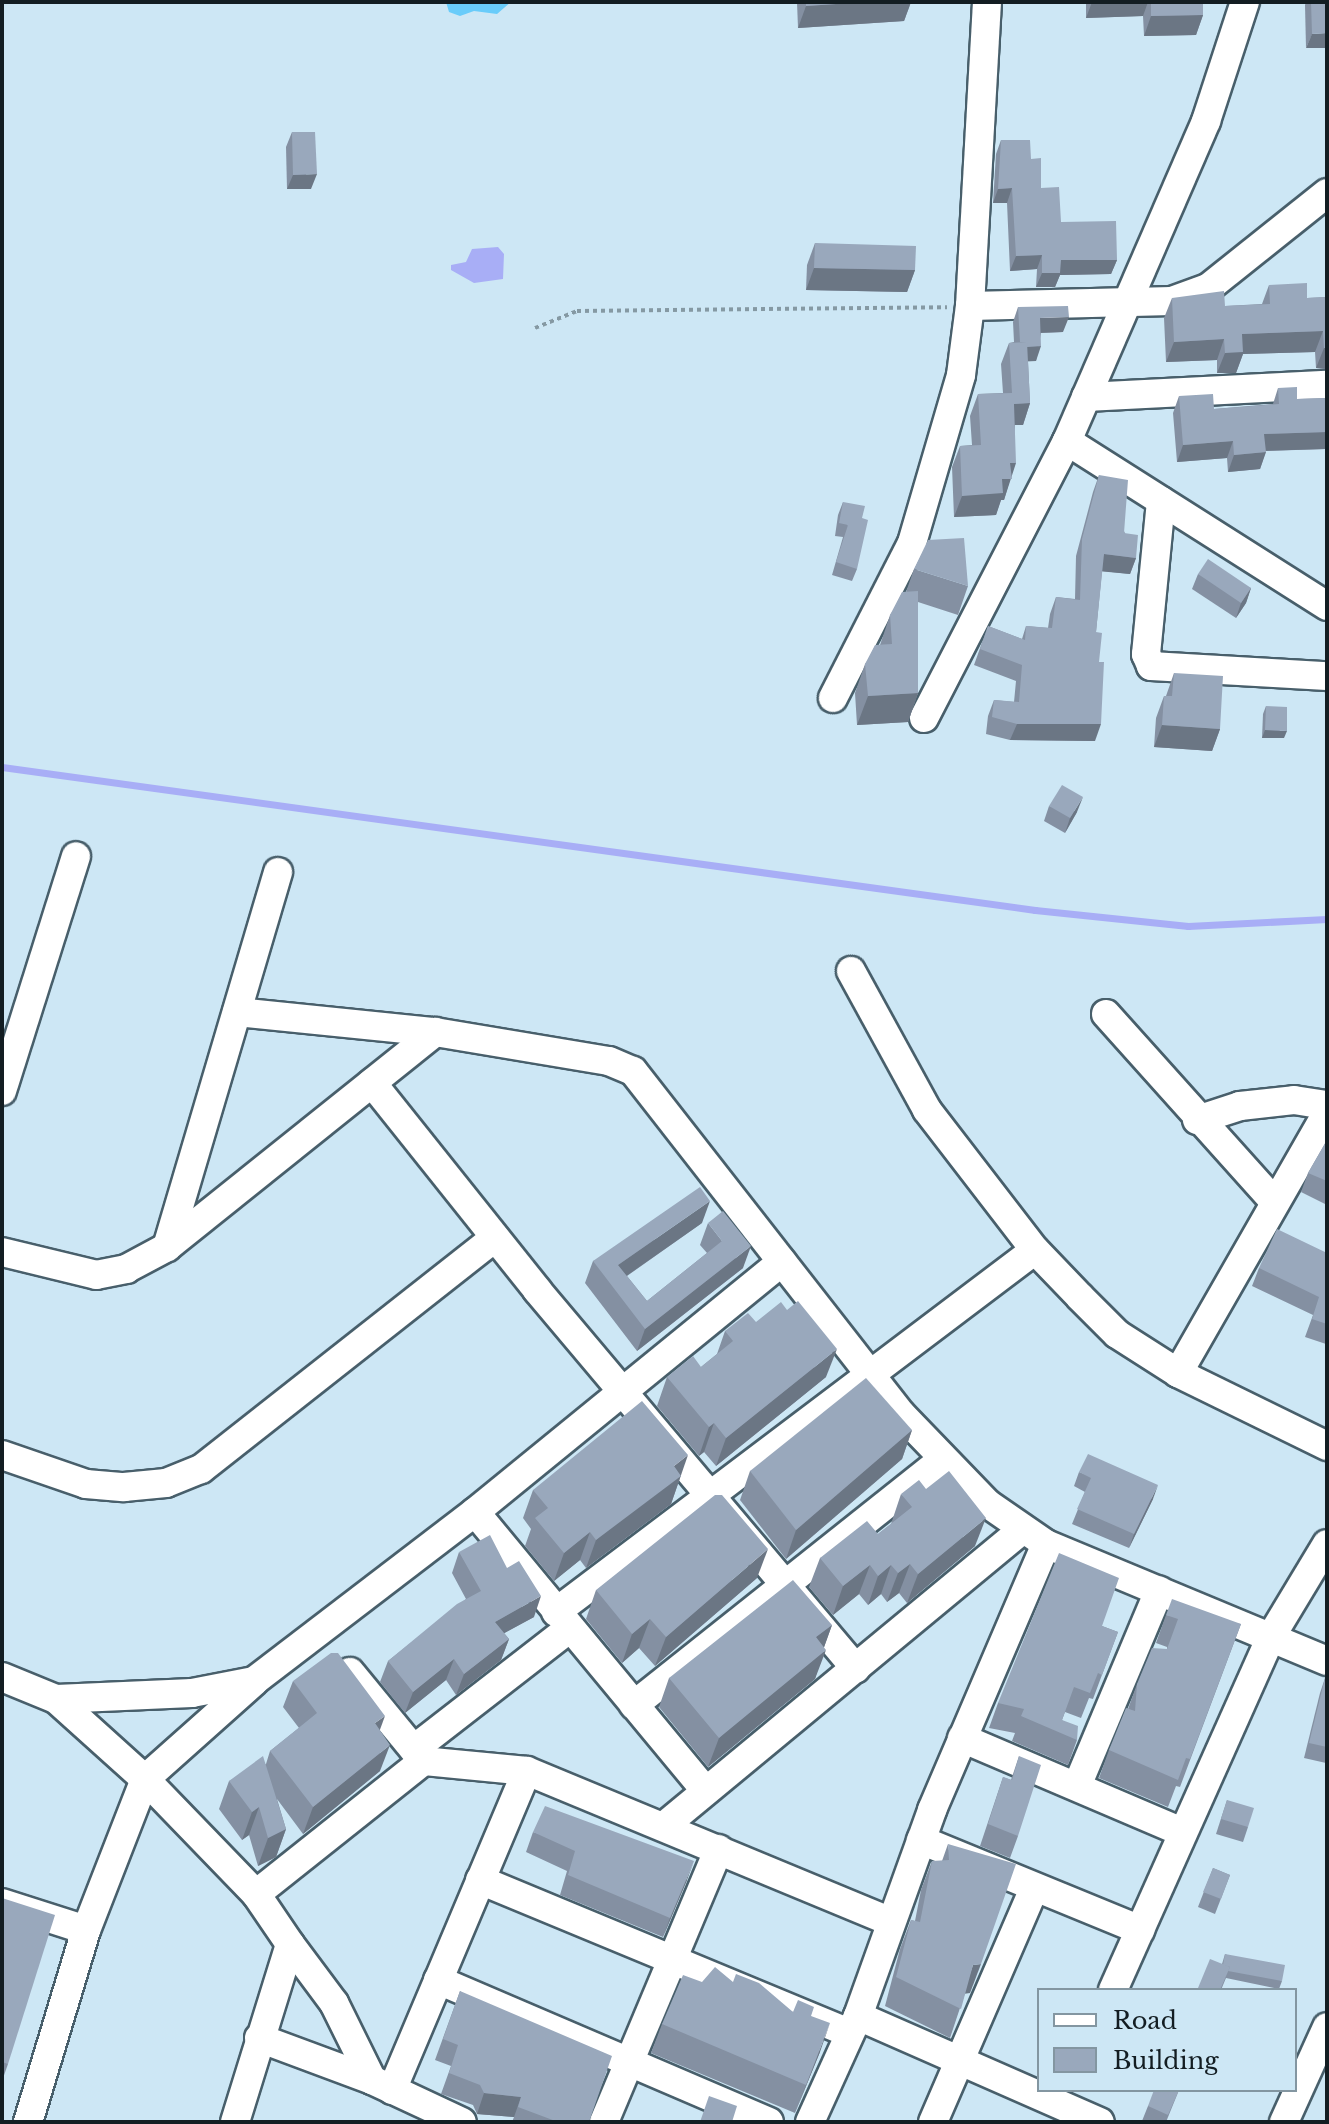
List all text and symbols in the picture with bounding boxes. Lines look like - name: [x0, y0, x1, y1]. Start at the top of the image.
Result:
- legend: [1037, 1988, 1297, 2092]
- text: Road: [1113, 2006, 1177, 2035]
- text: Building: [1113, 2046, 1219, 2075]

